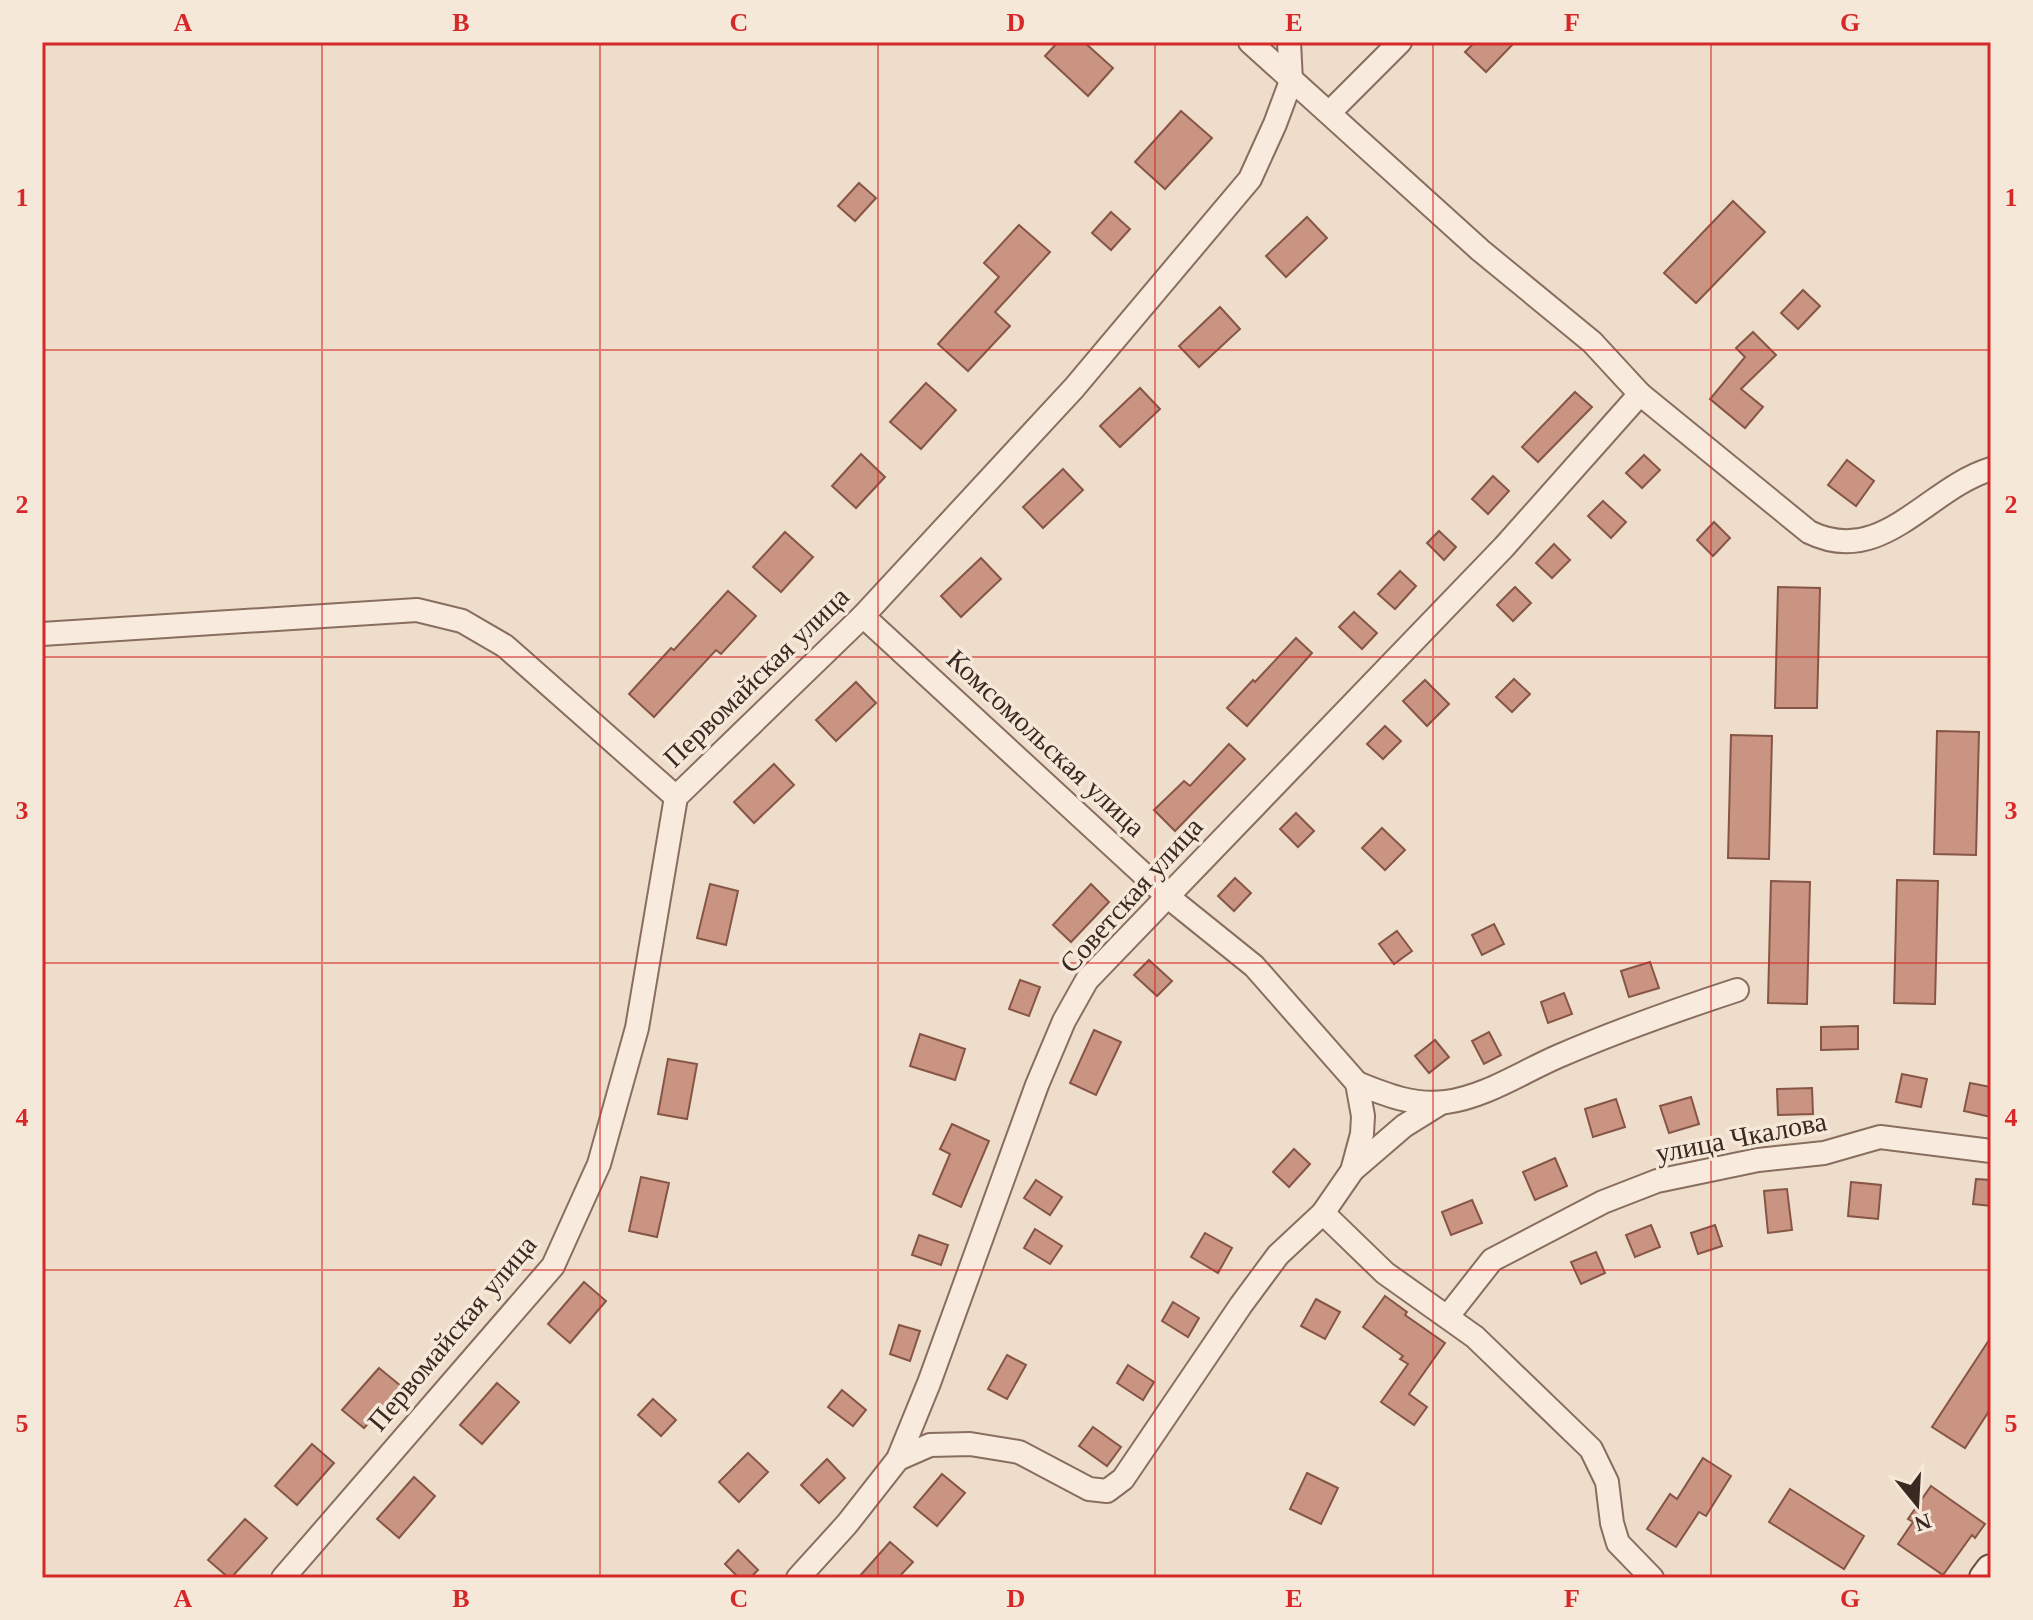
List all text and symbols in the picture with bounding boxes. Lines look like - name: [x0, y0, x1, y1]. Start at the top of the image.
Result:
- text: A: [174, 8, 193, 37]
- text: B: [452, 8, 470, 37]
- text: C: [730, 8, 748, 37]
- text: D: [1007, 8, 1025, 37]
- text: E: [1285, 8, 1303, 37]
- text: F: [1564, 8, 1580, 37]
- text: G: [1840, 8, 1860, 37]
- text: 1: [16, 183, 29, 212]
- text: 1: [2005, 183, 2018, 212]
- text: 2: [16, 490, 29, 519]
- text: 2: [2005, 490, 2018, 519]
- street label: Первомайская улица: [657, 580, 855, 773]
- street label: Комсомольская улица: [941, 643, 1152, 843]
- text: 3: [16, 796, 29, 825]
- text: 3: [2005, 796, 2018, 825]
- street label: Советская улица: [1053, 811, 1209, 979]
- text: 4: [16, 1103, 29, 1132]
- text: 4: [2005, 1103, 2018, 1132]
- street label: улица Чкалова: [1653, 1105, 1830, 1169]
- street label: Первомайская улица: [361, 1229, 543, 1437]
- text: 5: [16, 1409, 29, 1438]
- text: 5: [2005, 1409, 2018, 1438]
- north arrow: [1877, 1464, 1957, 1544]
- text: N: [1912, 1508, 1934, 1537]
- text: A: [174, 1584, 193, 1613]
- text: B: [452, 1584, 470, 1613]
- text: C: [730, 1584, 748, 1613]
- text: D: [1007, 1584, 1025, 1613]
- text: E: [1285, 1584, 1303, 1613]
- text: F: [1564, 1584, 1580, 1613]
- text: G: [1840, 1584, 1860, 1613]

